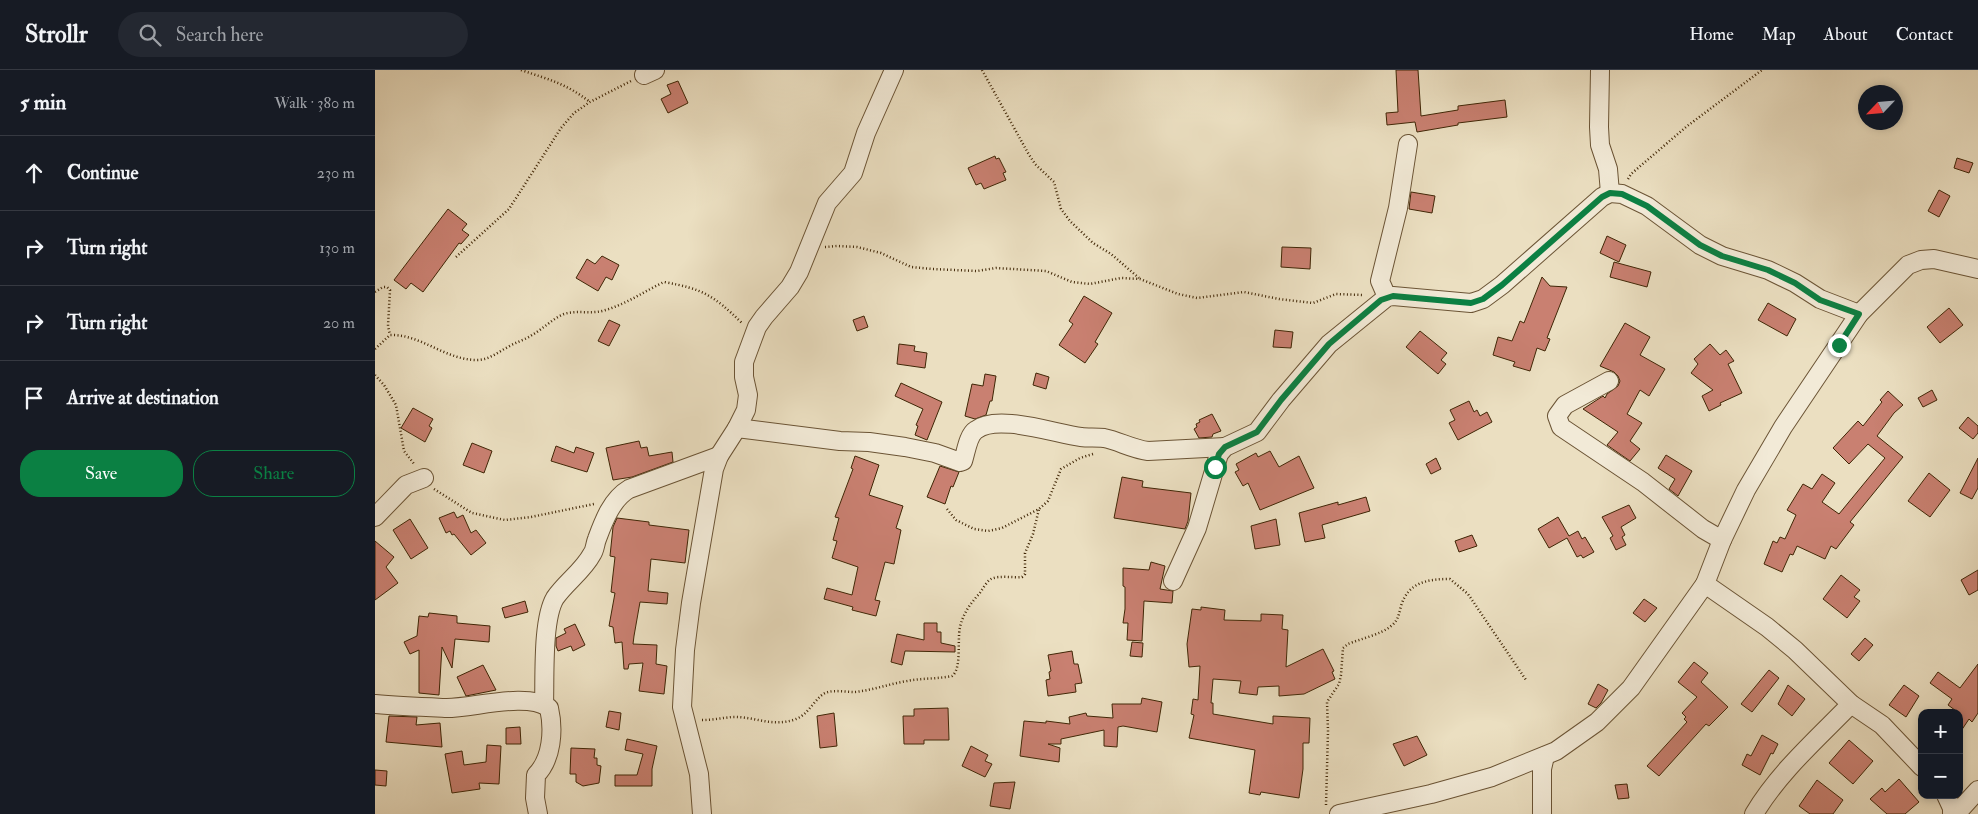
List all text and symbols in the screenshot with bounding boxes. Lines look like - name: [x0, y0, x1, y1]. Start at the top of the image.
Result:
- search box: [118, 12, 468, 57]
- text: Strollr: [25, 19, 88, 50]
- icon: search: [136, 21, 164, 49]
- text: Search here: [176, 23, 264, 47]
- text: Home: [1689, 23, 1734, 46]
- text: Map: [1762, 23, 1796, 46]
- text: About: [1824, 23, 1868, 46]
- text: Contact: [1896, 23, 1953, 46]
- north arrow: [1858, 85, 1903, 130]
- text: 5 min: [20, 89, 66, 116]
- text: Walk · 380 m: [274, 93, 355, 113]
- icon: ahead: [20, 159, 48, 187]
- text: Continue: [67, 161, 138, 185]
- text: 230 m: [317, 163, 355, 183]
- icon: right: [20, 234, 48, 262]
- text: Turn right: [67, 236, 147, 260]
- text: 130 m: [319, 238, 355, 258]
- icon: right: [20, 309, 48, 337]
- text: Turn right: [67, 311, 147, 335]
- text: 20 m: [323, 313, 355, 333]
- route end: [1828, 334, 1851, 357]
- icon: arrive: [20, 384, 48, 412]
- text: Arrive at destination: [67, 386, 219, 410]
- button: Save: [20, 450, 183, 497]
- button: Share: [193, 450, 355, 497]
- route start: [1204, 456, 1227, 479]
- map controls: [1918, 709, 1963, 799]
- button: +: [1918, 709, 1963, 754]
- button: −: [1918, 754, 1963, 799]

